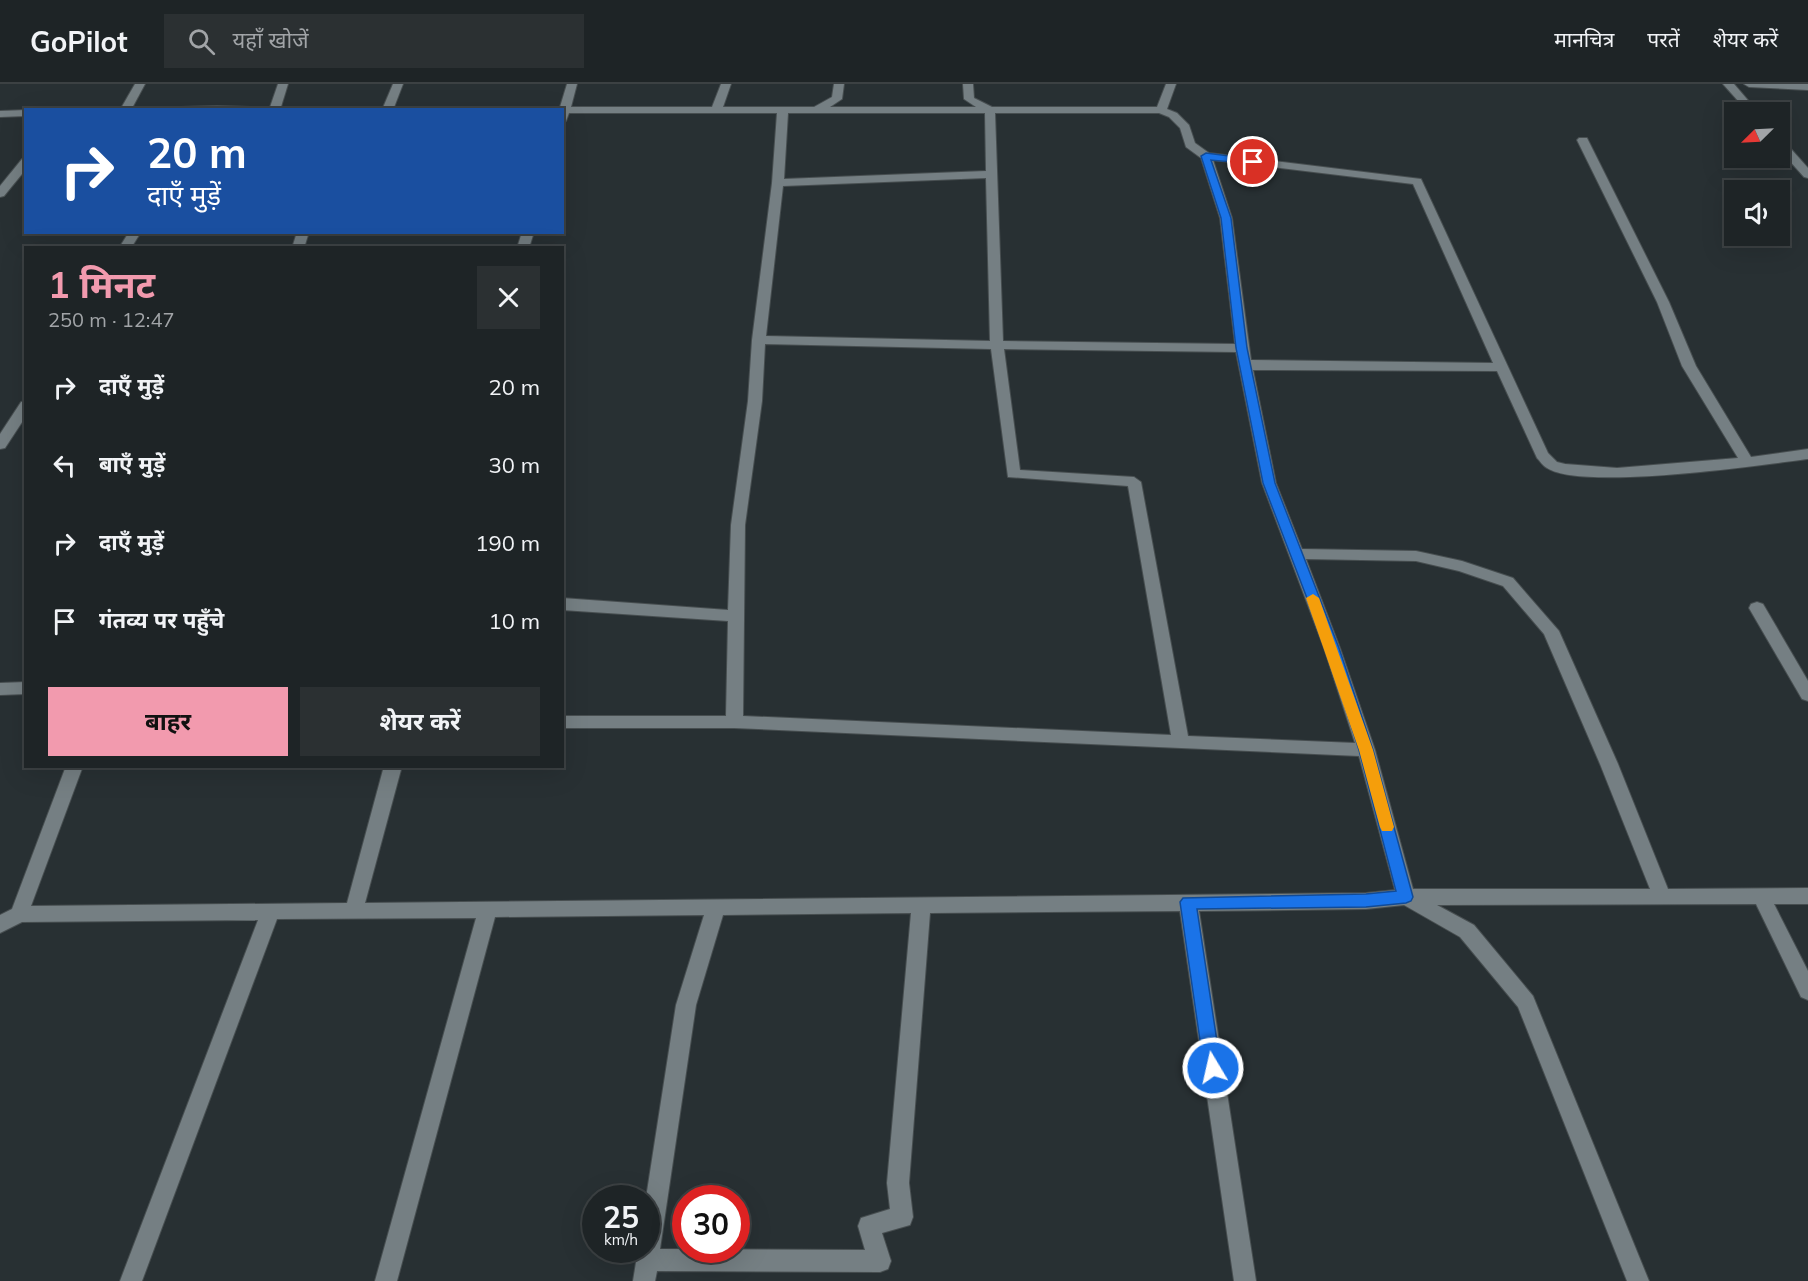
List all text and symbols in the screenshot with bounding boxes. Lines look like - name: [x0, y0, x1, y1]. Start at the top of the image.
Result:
- search box: [164, 14, 584, 68]
- text: GoPilot: [30, 24, 128, 59]
- icon: search: [185, 25, 218, 58]
- text: यहाँ खोजें: [233, 26, 309, 54]
- text: मानचित्र: [1554, 26, 1614, 52]
- text: परतें: [1647, 26, 1680, 52]
- text: शेयर करें: [1713, 26, 1778, 52]
- north arrow: [1724, 102, 1790, 168]
- map controls: [1724, 102, 1790, 246]
- text: 20 m: [147, 126, 247, 179]
- icon: right: [48, 132, 126, 210]
- pin: [1227, 136, 1278, 187]
- icon: arrive: [1236, 145, 1269, 178]
- text: दाएँ मुड़ें: [147, 178, 221, 212]
- button: sound: [1724, 180, 1790, 246]
- text: 1 मिनट: [48, 262, 155, 307]
- button: close: [477, 266, 540, 329]
- text: 250 m · 12:47: [48, 307, 174, 332]
- icon: right: [48, 371, 81, 404]
- text: दाएँ मुड़ें: [99, 372, 164, 400]
- text: 20 m: [489, 373, 540, 401]
- icon: left: [48, 449, 81, 482]
- text: बाएँ मुड़ें: [99, 450, 165, 478]
- text: 30 m: [489, 451, 540, 479]
- icon: right: [48, 527, 81, 560]
- text: दाएँ मुड़ें: [99, 528, 164, 556]
- text: 190 m: [475, 529, 540, 557]
- icon: arrive: [48, 605, 81, 638]
- text: गंतव्य पर पहुँचे: [99, 606, 224, 634]
- text: 10 m: [489, 607, 540, 635]
- button: बाहर: [48, 687, 288, 756]
- button: शेयर करें: [300, 687, 540, 756]
- position arrow: [1181, 1036, 1245, 1100]
- speed limit sign: 30: [672, 1185, 750, 1263]
- text: 25: [603, 1198, 639, 1236]
- text: km/h: [604, 1230, 638, 1249]

